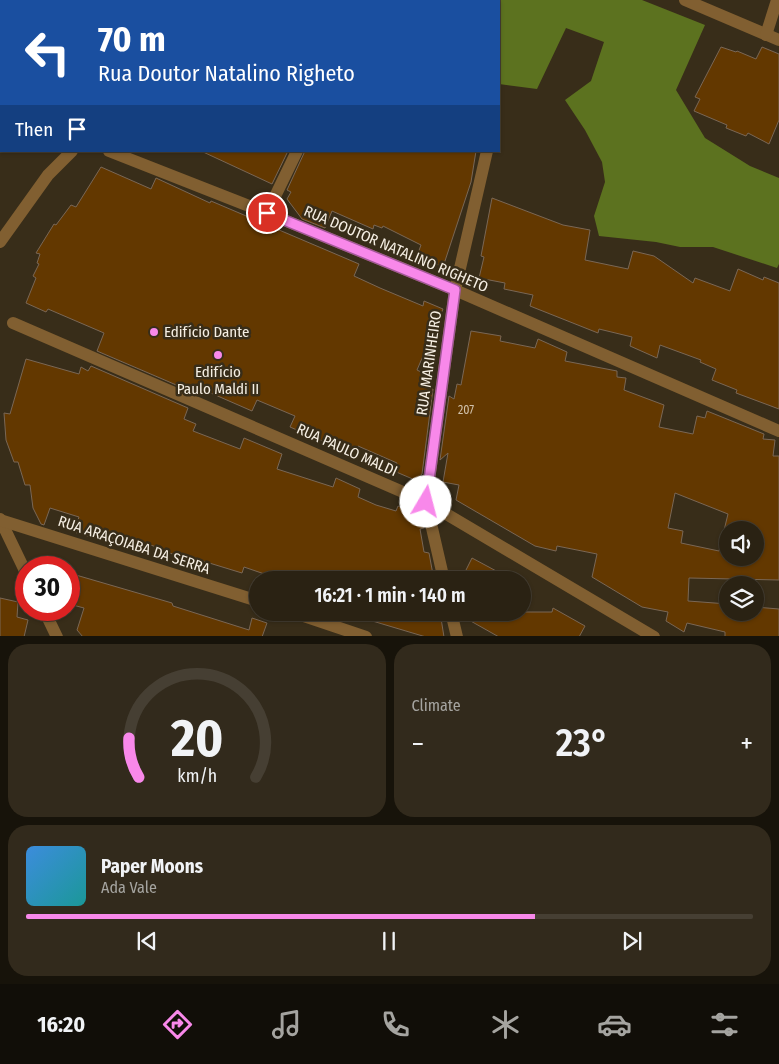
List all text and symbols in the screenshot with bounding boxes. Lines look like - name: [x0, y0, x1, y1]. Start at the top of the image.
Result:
- text: 70 m: [98, 18, 166, 60]
- icon: left: [15, 20, 80, 85]
- text: Rua Doutor Natalino Righeto: [98, 60, 355, 87]
- icon: arrive: [63, 115, 91, 143]
- text: Then: [15, 118, 53, 141]
- pin: [246, 192, 288, 234]
- icon: arrive: [253, 199, 281, 227]
- street label: RUA DOUTOR NATALINO RIGHETO: [301, 202, 491, 296]
- street label: RUA MARINHEIRO: [413, 310, 445, 416]
- place label: Edifício Dante: [164, 323, 249, 341]
- marker: Edifício Dante: [148, 326, 160, 338]
- marker: Edifício Paulo Maldi II: [212, 349, 224, 361]
- place label: Edifício Paulo Maldi II: [177, 363, 259, 398]
- house number: 207: [458, 403, 474, 417]
- street label: RUA PAULO MALDI: [294, 420, 400, 480]
- position arrow: [399, 475, 451, 527]
- street label: RUA ARAÇOIABA DA SERRA: [56, 512, 212, 578]
- map controls: [719, 521, 764, 621]
- button: sound: [719, 521, 764, 566]
- speed limit sign: 30: [15, 556, 80, 621]
- button: layers: [719, 576, 764, 621]
- text: 16:21 · 1 min · 140 m: [314, 584, 466, 607]
- text: Climate: [412, 696, 461, 715]
- text: 20: [170, 707, 223, 770]
- text: 23°: [556, 720, 609, 766]
- text: −: [412, 727, 424, 760]
- text: +: [740, 727, 753, 760]
- text: km/h: [177, 765, 217, 787]
- text: Paper Moons: [101, 855, 203, 878]
- text: Ada Vale: [101, 878, 157, 897]
- icon: previous: [133, 927, 161, 955]
- icon: pause: [375, 927, 403, 955]
- icon: next: [618, 927, 646, 955]
- icon: directions: [160, 1007, 195, 1042]
- icon: music: [269, 1007, 304, 1042]
- icon: phone: [378, 1007, 413, 1042]
- icon: climate: [488, 1007, 523, 1042]
- icon: car: [597, 1007, 632, 1042]
- icon: filters: [707, 1007, 742, 1042]
- text: 16:20: [37, 1011, 85, 1038]

